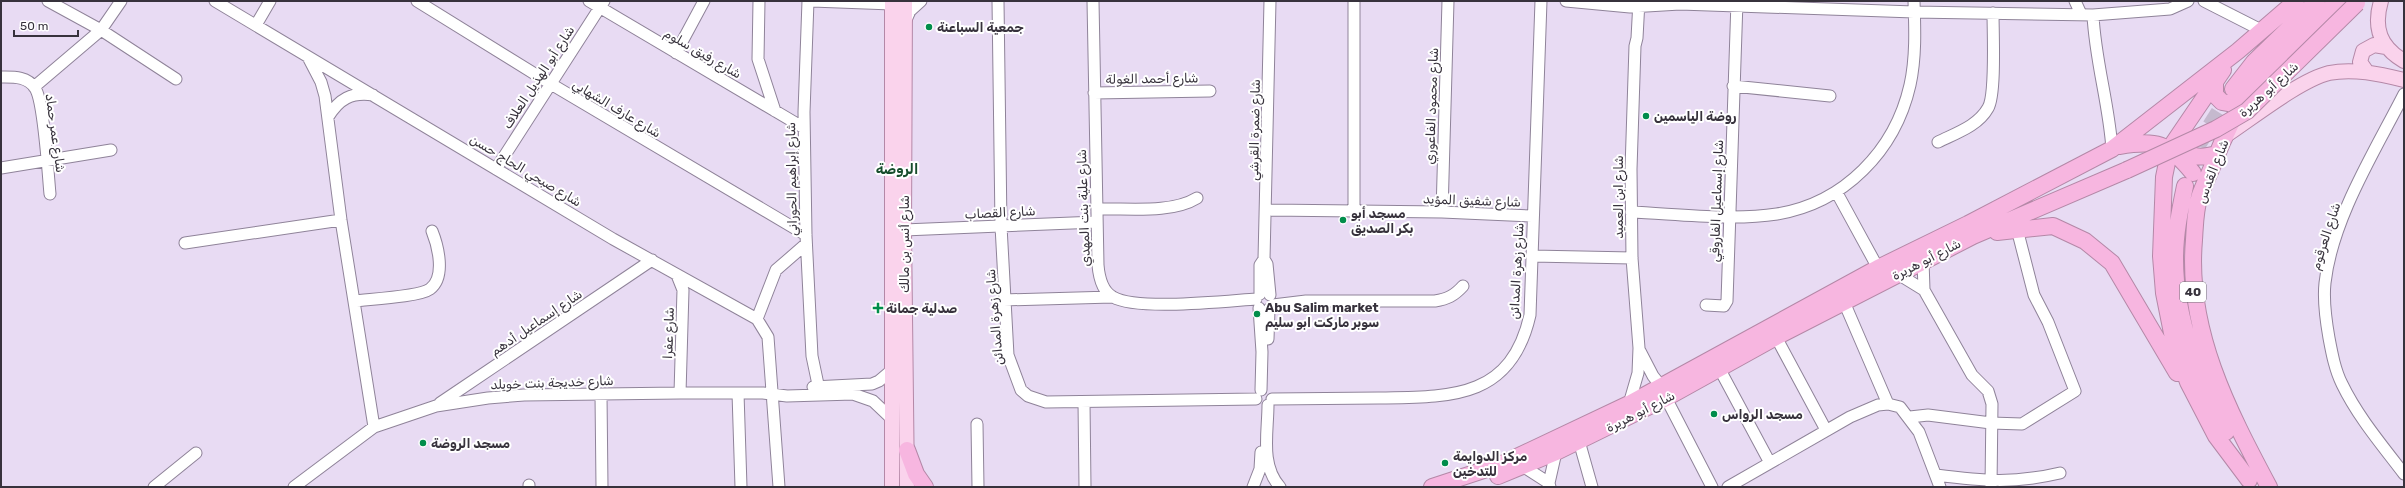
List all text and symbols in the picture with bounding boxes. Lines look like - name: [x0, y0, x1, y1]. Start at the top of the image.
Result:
- scale bar: [14, 12, 78, 38]
- text: 50 m: [20, 19, 48, 33]
- place label: جمعية السباعنة: [937, 20, 1024, 35]
- marker: جمعية السباعنة: [924, 22, 934, 32]
- street label: شارع أبو الهذيل العلاف: [500, 23, 579, 133]
- street label: شارع رفيق سلوم: [661, 25, 744, 83]
- street label: شارع محمود الفاعوري: [1422, 47, 1443, 165]
- street label: شارع أبو هريرة: [2235, 59, 2303, 122]
- street label: شارع أحمد الغولة: [1105, 70, 1199, 89]
- street label: شارع عارف الشهابي: [569, 76, 664, 142]
- street label: شارع ضمرة القرشي: [1246, 79, 1265, 181]
- street label: شارع عمر حماد: [41, 92, 68, 174]
- place label: روضة الياسمين: [1654, 109, 1737, 124]
- marker: روضة الياسمين: [1641, 111, 1651, 121]
- street label: شارع إبراهيم الحوراني: [783, 122, 802, 236]
- street label: شارع صبحي الحاج حسن: [466, 131, 584, 211]
- street label: شارع القدس: [2193, 137, 2233, 206]
- street label: شارع إسماعيل الفاروقي: [1707, 139, 1728, 263]
- street label: شارع علية بنت المهدي: [1074, 149, 1095, 267]
- street label: شارع ابن العميد: [1611, 155, 1628, 239]
- district label: الروضة: [876, 161, 918, 178]
- street label: شارع شفيق المؤيد: [1423, 191, 1521, 212]
- street label: شارع أنس بن مالك: [897, 195, 914, 293]
- street label: شارع العرقوم: [2308, 201, 2345, 272]
- street label: شارع القصاب: [964, 203, 1036, 224]
- place label: مسجد أبو بكر الصديق: [1351, 206, 1414, 237]
- marker: مسجد أبو بكر الصديق: [1338, 215, 1348, 225]
- street label: شارع زهرة المدائن: [1506, 222, 1529, 320]
- street label: شارع أبو هريرة: [1889, 236, 1964, 285]
- street label: شارع زهرة المدائن: [983, 268, 1008, 366]
- road number: 40: [2180, 282, 2206, 302]
- street label: شارع إسماعيل أدهم: [488, 286, 586, 360]
- place label: Abu Salim market سوبر ماركت ابو سليم: [1265, 300, 1379, 331]
- place label: صدلية جمانة: [886, 301, 957, 316]
- marker: صدلية جمانة: [873, 303, 883, 313]
- street label: شارع عفرا: [660, 307, 679, 359]
- marker: Abu Salim market سوبر ماركت ابو سليم: [1252, 309, 1262, 319]
- street label: شارع خديجة بنت خويلد: [490, 373, 614, 394]
- street label: شارع أبو هريرة: [1603, 388, 1678, 437]
- place label: مسجد الرواس: [1722, 407, 1803, 422]
- marker: مسجد الرواس: [1709, 409, 1719, 419]
- place label: مسجد الروضة: [431, 436, 510, 451]
- marker: مسجد الروضة: [418, 438, 428, 448]
- place label: مركز الدوايمة للتدخين: [1453, 449, 1527, 479]
- marker: مركز الدوايمة للتدخين: [1440, 458, 1450, 468]

